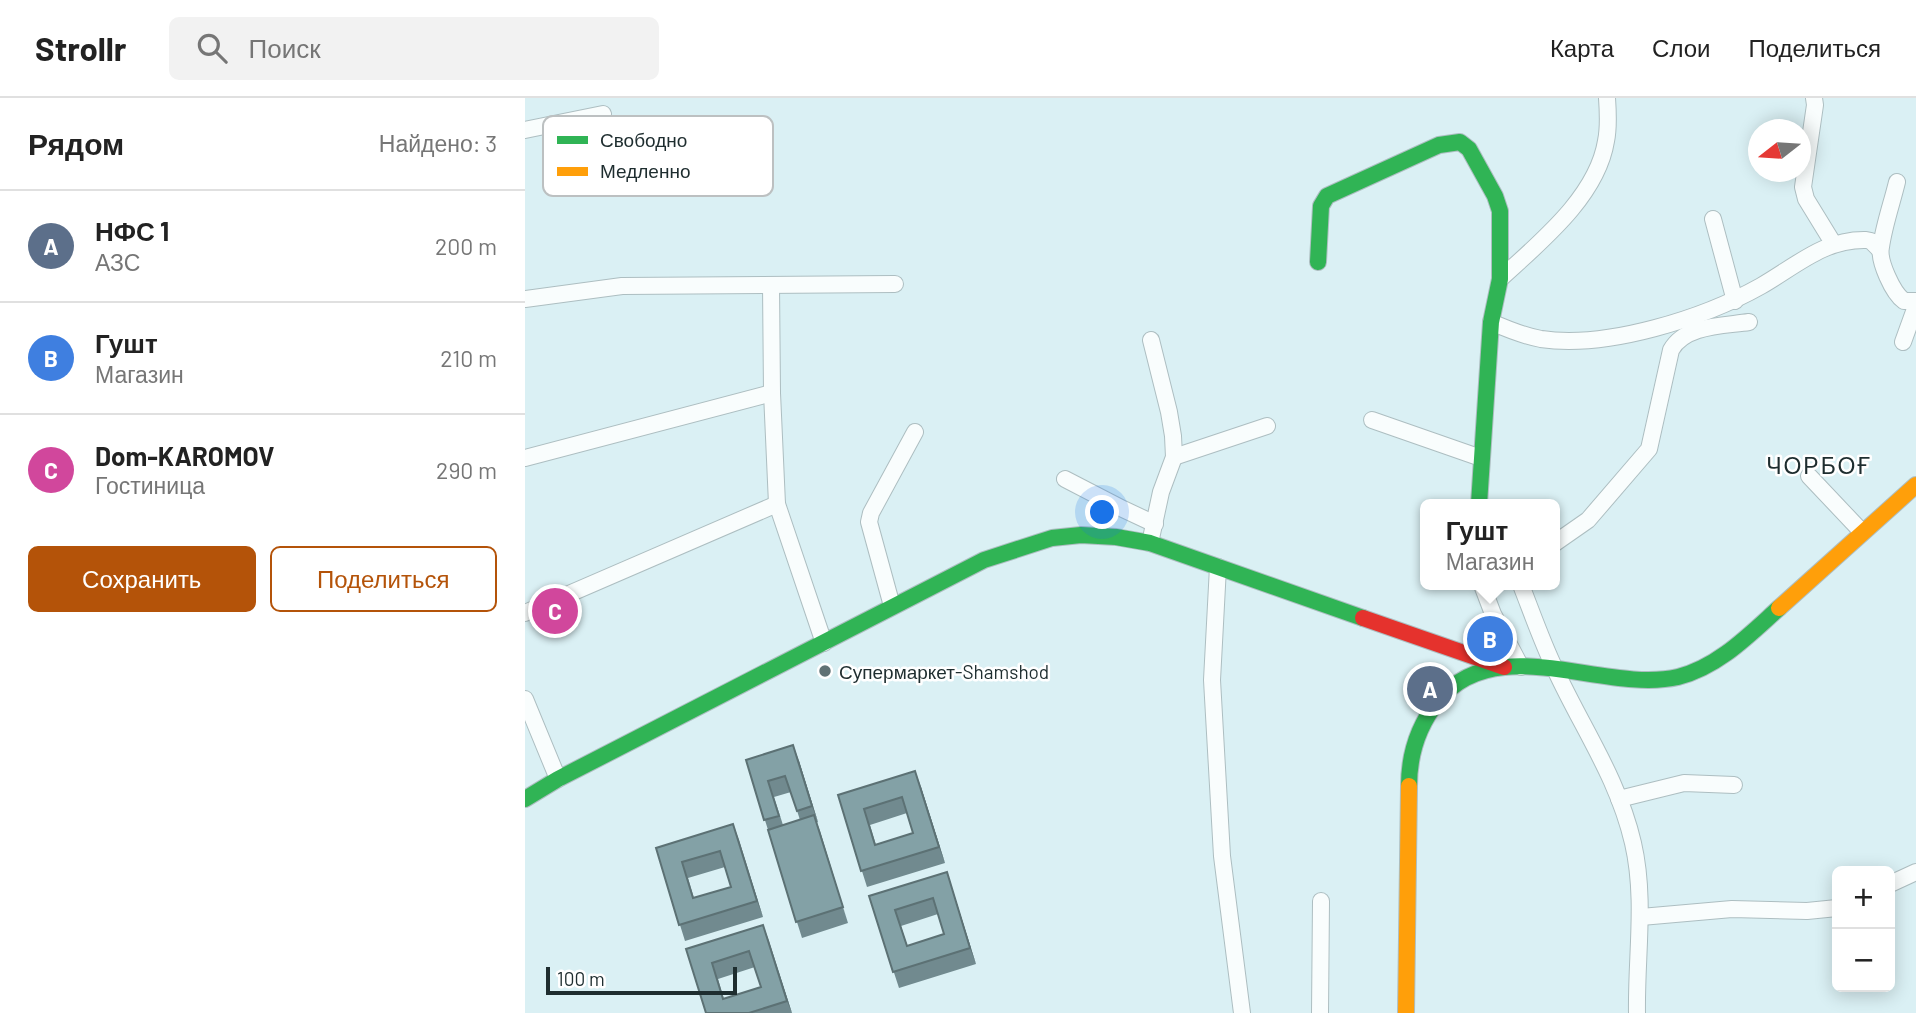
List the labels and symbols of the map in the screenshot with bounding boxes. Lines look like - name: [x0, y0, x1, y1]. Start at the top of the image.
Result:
- legend: [543, 116, 773, 196]
- north arrow: [1748, 119, 1811, 182]
- text: Свободно: [600, 128, 687, 151]
- text: Медленно: [600, 159, 690, 182]
- district label: ЧОРБОҒ: [1766, 451, 1872, 479]
- your location: [1085, 495, 1119, 529]
- pin: C: [532, 585, 578, 637]
- pin: B: [1467, 613, 1513, 665]
- place label: Супермаркет-Shamshod: [839, 660, 1049, 683]
- marker: Супермаркет-Shamshod: [817, 663, 833, 679]
- pin: A: [1407, 663, 1453, 715]
- scale bar: [546, 964, 737, 996]

